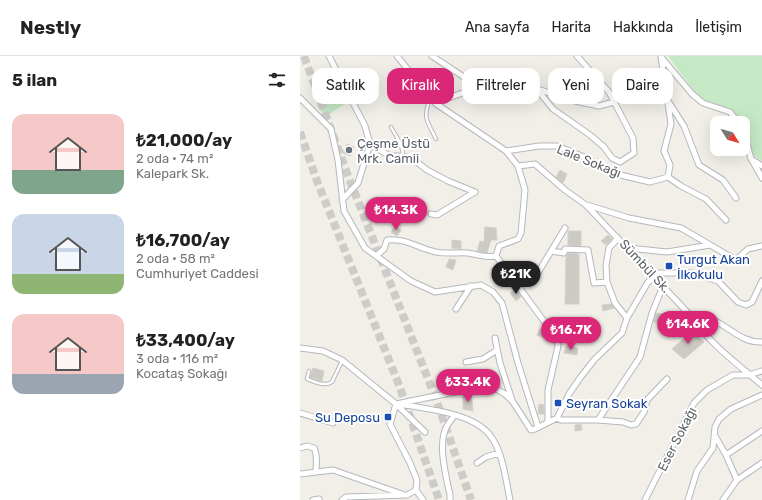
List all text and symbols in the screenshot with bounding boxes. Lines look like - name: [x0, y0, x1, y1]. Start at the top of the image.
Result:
- text: Nestly: [20, 16, 81, 39]
- text: Ana sayfa: [465, 19, 529, 36]
- text: Harita: [551, 19, 591, 36]
- text: Hakkında: [613, 19, 673, 36]
- text: İletişim: [695, 19, 742, 36]
- chip: Satılık: [312, 68, 379, 104]
- chip: Kiralık: [387, 68, 454, 104]
- chip: Filtreler: [462, 68, 540, 104]
- chip: Yeni: [548, 68, 604, 104]
- chip: Daire: [612, 68, 673, 104]
- icon: filters: [266, 69, 288, 91]
- text: 5 ilan: [12, 70, 57, 90]
- north arrow: [710, 116, 750, 156]
- map controls: [710, 116, 750, 156]
- icon: home: [44, 130, 92, 178]
- text: ₺21,000/ay: [136, 130, 232, 150]
- place label: Çeşme Üstü Mrk. Camii: [357, 136, 430, 166]
- street label: Lale Sokağı: [554, 141, 623, 182]
- marker: Çeşme Üstü Mrk. Camii: [344, 145, 354, 155]
- text: 2 oda · 74 m²: [136, 151, 213, 166]
- text: Kalepark Sk.: [136, 166, 209, 181]
- pin: ₺14.3K: [363, 197, 429, 231]
- text: ₺14.3K: [374, 202, 418, 217]
- icon: home: [44, 230, 92, 278]
- text: ₺16,700/ay: [136, 230, 230, 250]
- street label: Sümbül Sk.: [617, 236, 673, 296]
- text: 2 oda · 58 m²: [136, 251, 215, 266]
- place label: Turgut Akan İlkokulu: [677, 252, 750, 282]
- pin: ₺21K: [492, 261, 540, 295]
- marker: Turgut Akan İlkokulu: [664, 261, 674, 271]
- text: Cumhuriyet Caddesi: [136, 266, 259, 281]
- text: ₺21K: [501, 266, 531, 281]
- pin: ₺14.6K: [655, 311, 721, 345]
- text: ₺14.6K: [666, 316, 710, 331]
- pin: ₺16.7K: [538, 317, 604, 351]
- text: ₺16.7K: [550, 322, 592, 337]
- icon: home: [44, 330, 92, 378]
- text: ₺33,400/ay: [136, 330, 235, 350]
- text: 3 oda · 116 m²: [136, 351, 218, 366]
- text: Kocataş Sokağı: [136, 366, 227, 381]
- pin: ₺33.4K: [435, 369, 501, 403]
- text: ₺33.4K: [445, 374, 491, 389]
- place label: Seyran Sokak: [566, 396, 648, 411]
- marker: Seyran Sokak: [553, 398, 563, 408]
- street label: Eser Sokağı: [654, 404, 700, 474]
- place label: Su Deposu: [315, 410, 380, 425]
- marker: Su Deposu: [383, 412, 393, 422]

